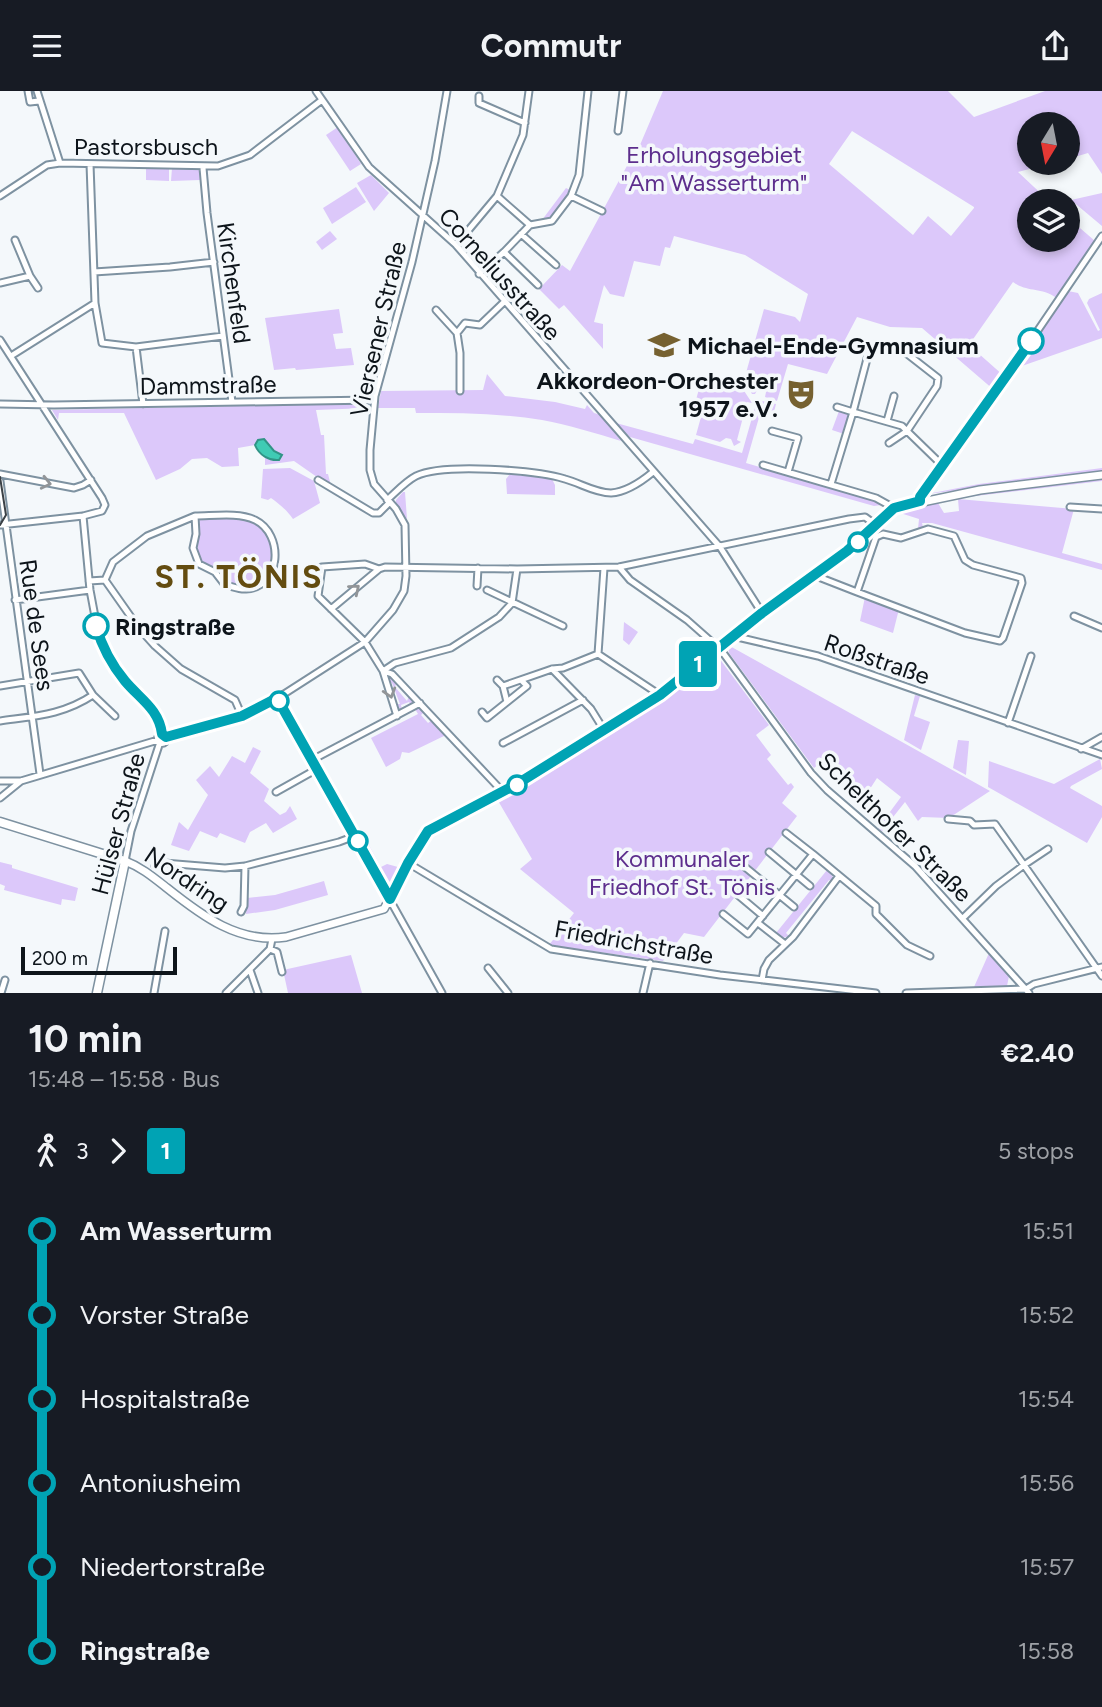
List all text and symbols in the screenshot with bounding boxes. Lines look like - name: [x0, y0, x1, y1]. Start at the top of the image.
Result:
- icon: menu: [28, 27, 66, 65]
- text: Commutr: [481, 27, 621, 65]
- icon: share: [1036, 27, 1074, 65]
- north arrow: [1017, 112, 1080, 175]
- map controls: [1017, 112, 1080, 252]
- street label: Pastorsbusch: [74, 132, 218, 161]
- park label: Erholungsgebiet "Am Wasserturm": [621, 140, 807, 197]
- button: layers: [1017, 189, 1080, 252]
- street label: Corneliusstraße: [433, 202, 567, 346]
- street label: Kirchenfeld: [211, 220, 257, 346]
- street label: Viersener Straße: [344, 239, 412, 419]
- school or university icon: Michael-Ende-Gymnasium: [647, 328, 681, 362]
- unlabelled marker: [1018, 328, 1044, 354]
- place label: Michael-Ende-Gymnasium: [687, 331, 979, 360]
- place label: Akkordeon-Orchester 1957 e.V.: [537, 366, 778, 423]
- street label: Dammstraße: [139, 369, 277, 401]
- theatre icon: Akkordeon-Orchester 1957 e.V.: [784, 377, 818, 411]
- one-way arrow: [40, 475, 52, 489]
- unlabelled marker: [848, 532, 868, 552]
- street label: Rue de Sees: [13, 557, 61, 693]
- district label: ST. TÖNIS: [155, 557, 323, 596]
- one-way arrow: [347, 585, 360, 597]
- place label: Ringstraße: [115, 612, 235, 641]
- marker: Ringstraße: [83, 613, 109, 639]
- street label: Roßstraße: [820, 627, 934, 691]
- line badge: 1: [675, 641, 721, 687]
- text: 1: [693, 649, 703, 678]
- one-way arrow: [382, 687, 397, 699]
- unlabelled marker: [269, 691, 289, 711]
- street label: Schelthofer Straße: [812, 746, 978, 908]
- street label: Hülser Straße: [85, 750, 151, 898]
- unlabelled marker: [507, 775, 527, 795]
- unlabelled marker: [348, 831, 368, 851]
- street label: Nordring: [139, 840, 235, 918]
- park label: Kommunaler Friedhof St. Tönis: [589, 844, 775, 901]
- street label: Friedrichstraße: [552, 914, 716, 970]
- scale bar: [21, 944, 177, 976]
- text: 200 m: [32, 947, 88, 970]
- text: 10 min: [28, 1016, 142, 1062]
- text: €2.40: [1001, 1037, 1074, 1069]
- text: 15:48 – 15:58 · Bus: [28, 1065, 220, 1093]
- icon: walk: [28, 1132, 66, 1170]
- icon: forward: [99, 1132, 137, 1170]
- text: 1: [161, 1136, 171, 1165]
- text: 3: [76, 1137, 89, 1165]
- text: 5 stops: [998, 1137, 1074, 1165]
- text: Am Wasserturm: [80, 1215, 272, 1247]
- text: 15:51: [1023, 1217, 1074, 1245]
- text: Vorster Straße: [80, 1299, 249, 1331]
- text: 15:52: [1019, 1301, 1074, 1329]
- text: Hospitalstraße: [80, 1383, 250, 1415]
- text: 15:54: [1018, 1385, 1074, 1413]
- text: Antoniusheim: [80, 1467, 241, 1499]
- text: 15:56: [1019, 1469, 1074, 1497]
- text: Niedertorstraße: [80, 1551, 265, 1583]
- text: 15:57: [1020, 1553, 1074, 1581]
- text: Ringstraße: [80, 1635, 210, 1667]
- text: 15:58: [1018, 1637, 1074, 1665]

